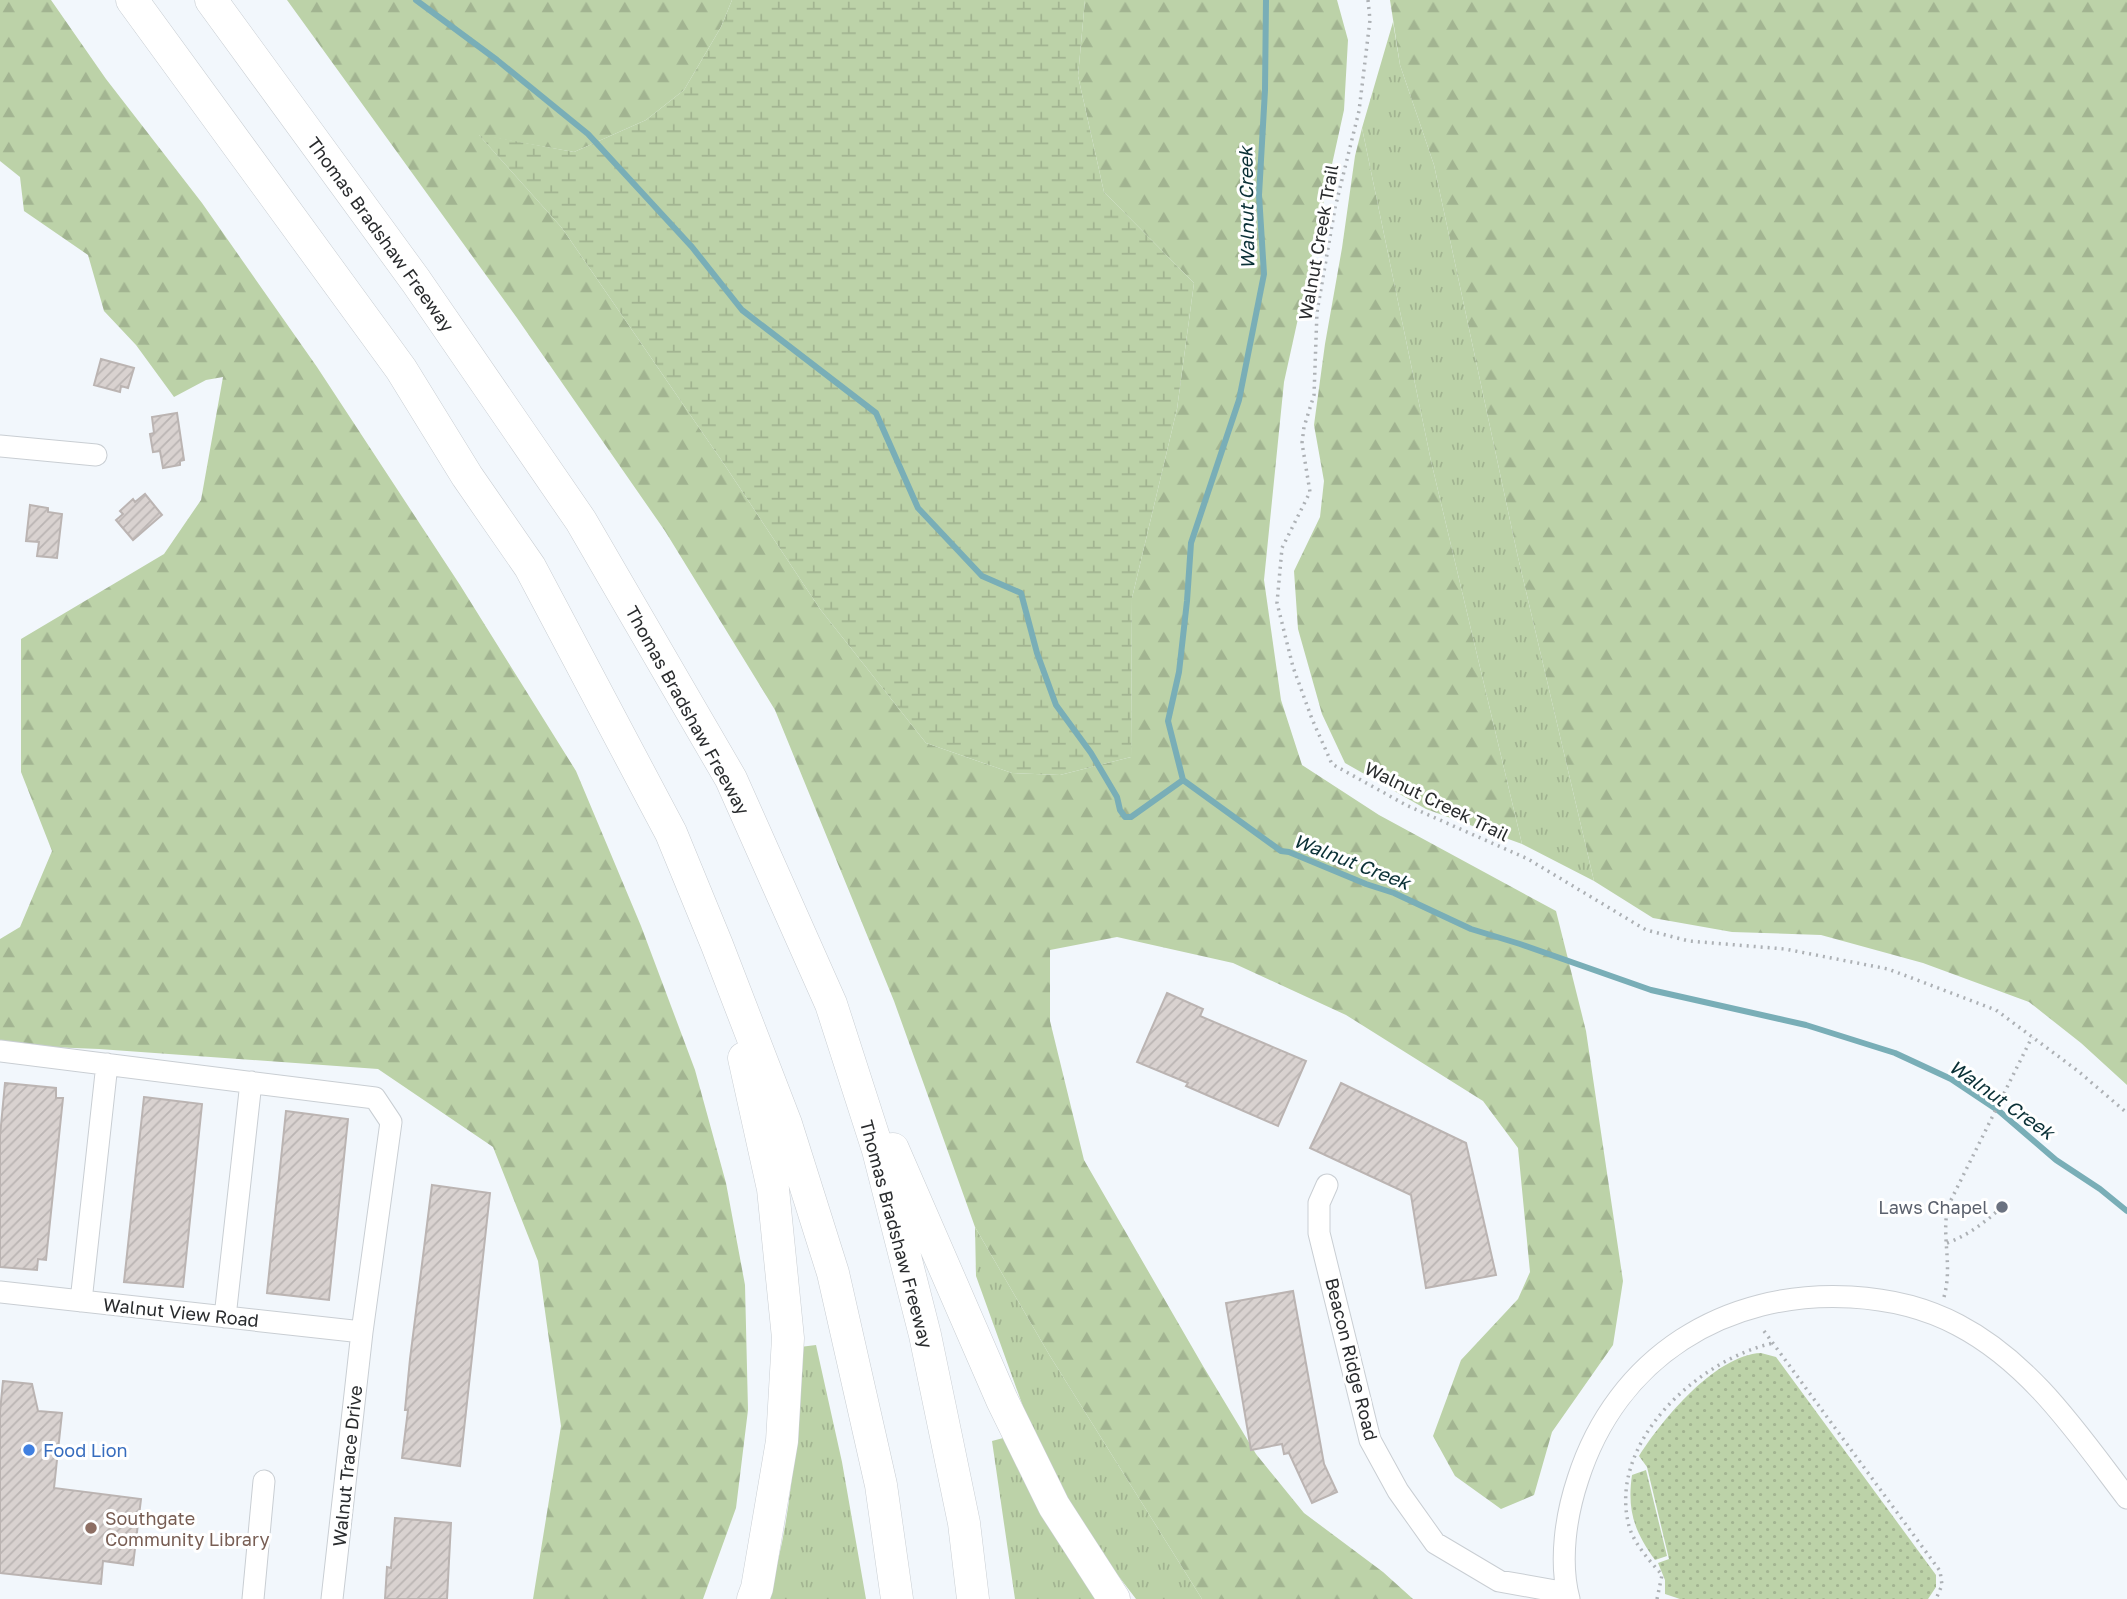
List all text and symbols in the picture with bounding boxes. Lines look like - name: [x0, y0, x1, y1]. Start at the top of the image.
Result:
- street label: Thomas Bradshaw Freeway: [303, 132, 459, 336]
- water label: Walnut Creek: [1233, 144, 1259, 270]
- street label: Walnut Creek Trail: [1293, 162, 1343, 322]
- street label: Thomas Bradshaw Freeway: [621, 602, 755, 818]
- street label: Walnut Creek Trail: [1361, 756, 1513, 846]
- water label: Walnut Creek: [1291, 828, 1416, 895]
- water label: Walnut Creek: [1945, 1054, 2061, 1145]
- street label: Thomas Bradshaw Freeway: [856, 1117, 938, 1351]
- place label: Laws Chapel: [1878, 1196, 1988, 1218]
- marker: Laws Chapel: [1994, 1199, 2010, 1215]
- street label: Beacon Ridge Road: [1321, 1275, 1383, 1443]
- street label: Walnut View Road: [102, 1293, 260, 1331]
- street label: Walnut Trace Drive: [328, 1384, 366, 1548]
- place label: Food Lion: [43, 1439, 128, 1461]
- marker: Food Lion: [21, 1442, 37, 1458]
- place label: Southgate Community Library: [105, 1507, 270, 1550]
- marker: Southgate Community Library: [83, 1520, 99, 1536]

